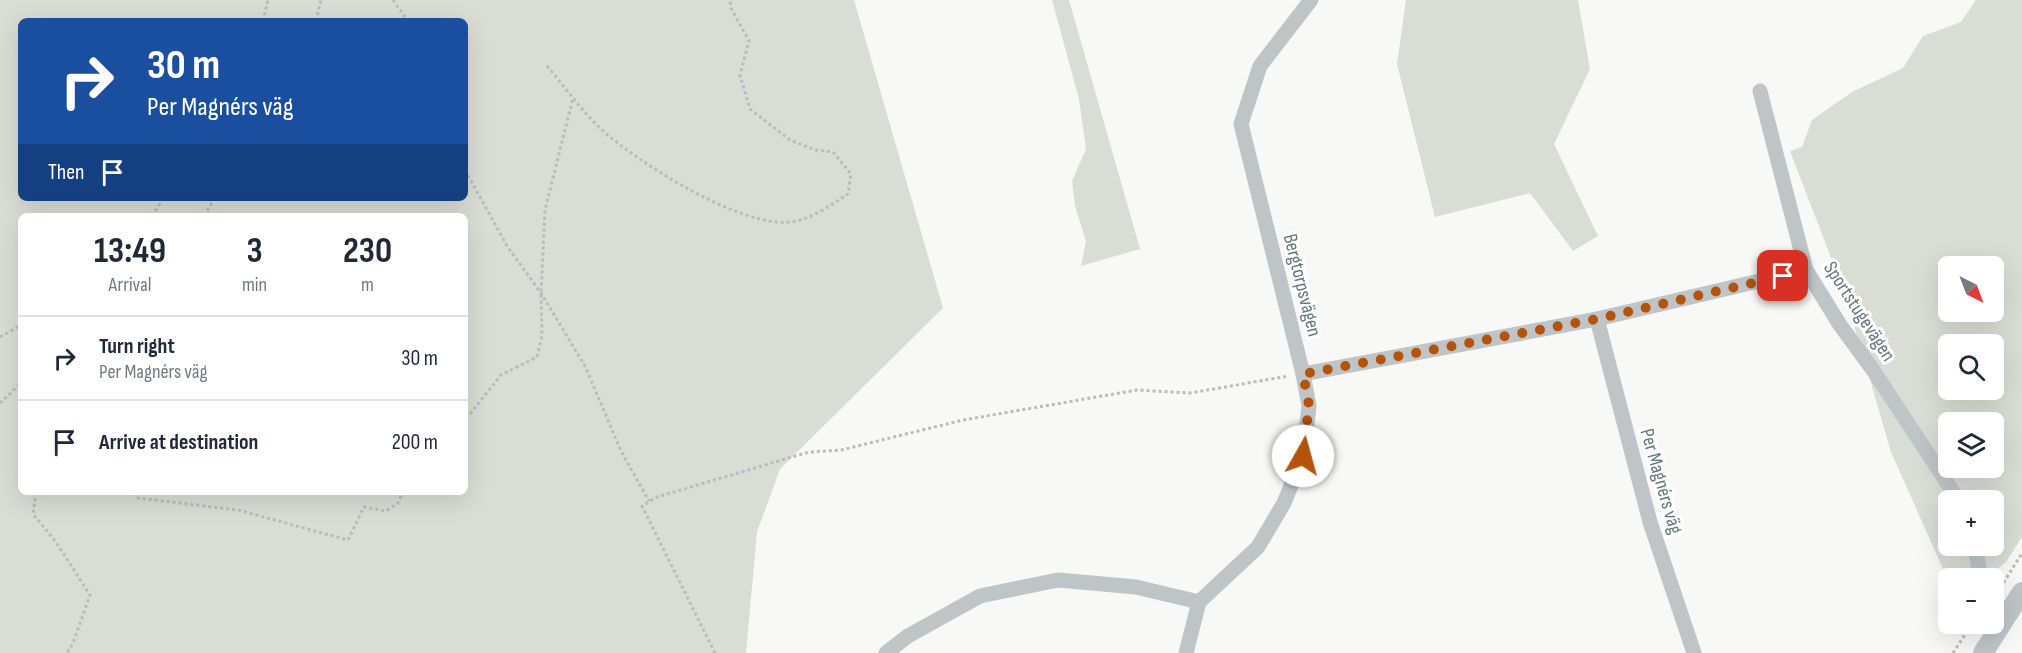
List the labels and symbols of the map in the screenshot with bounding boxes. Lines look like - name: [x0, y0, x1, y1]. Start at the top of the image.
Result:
- street label: Bergtorpsvägen: [1278, 231, 1326, 339]
- pin: [1757, 250, 1808, 301]
- north arrow: [1938, 256, 2004, 322]
- street label: Sportstugevägen: [1818, 257, 1900, 366]
- position arrow: [1271, 424, 1335, 488]
- street label: Per Magnérs väg: [1635, 426, 1688, 537]

